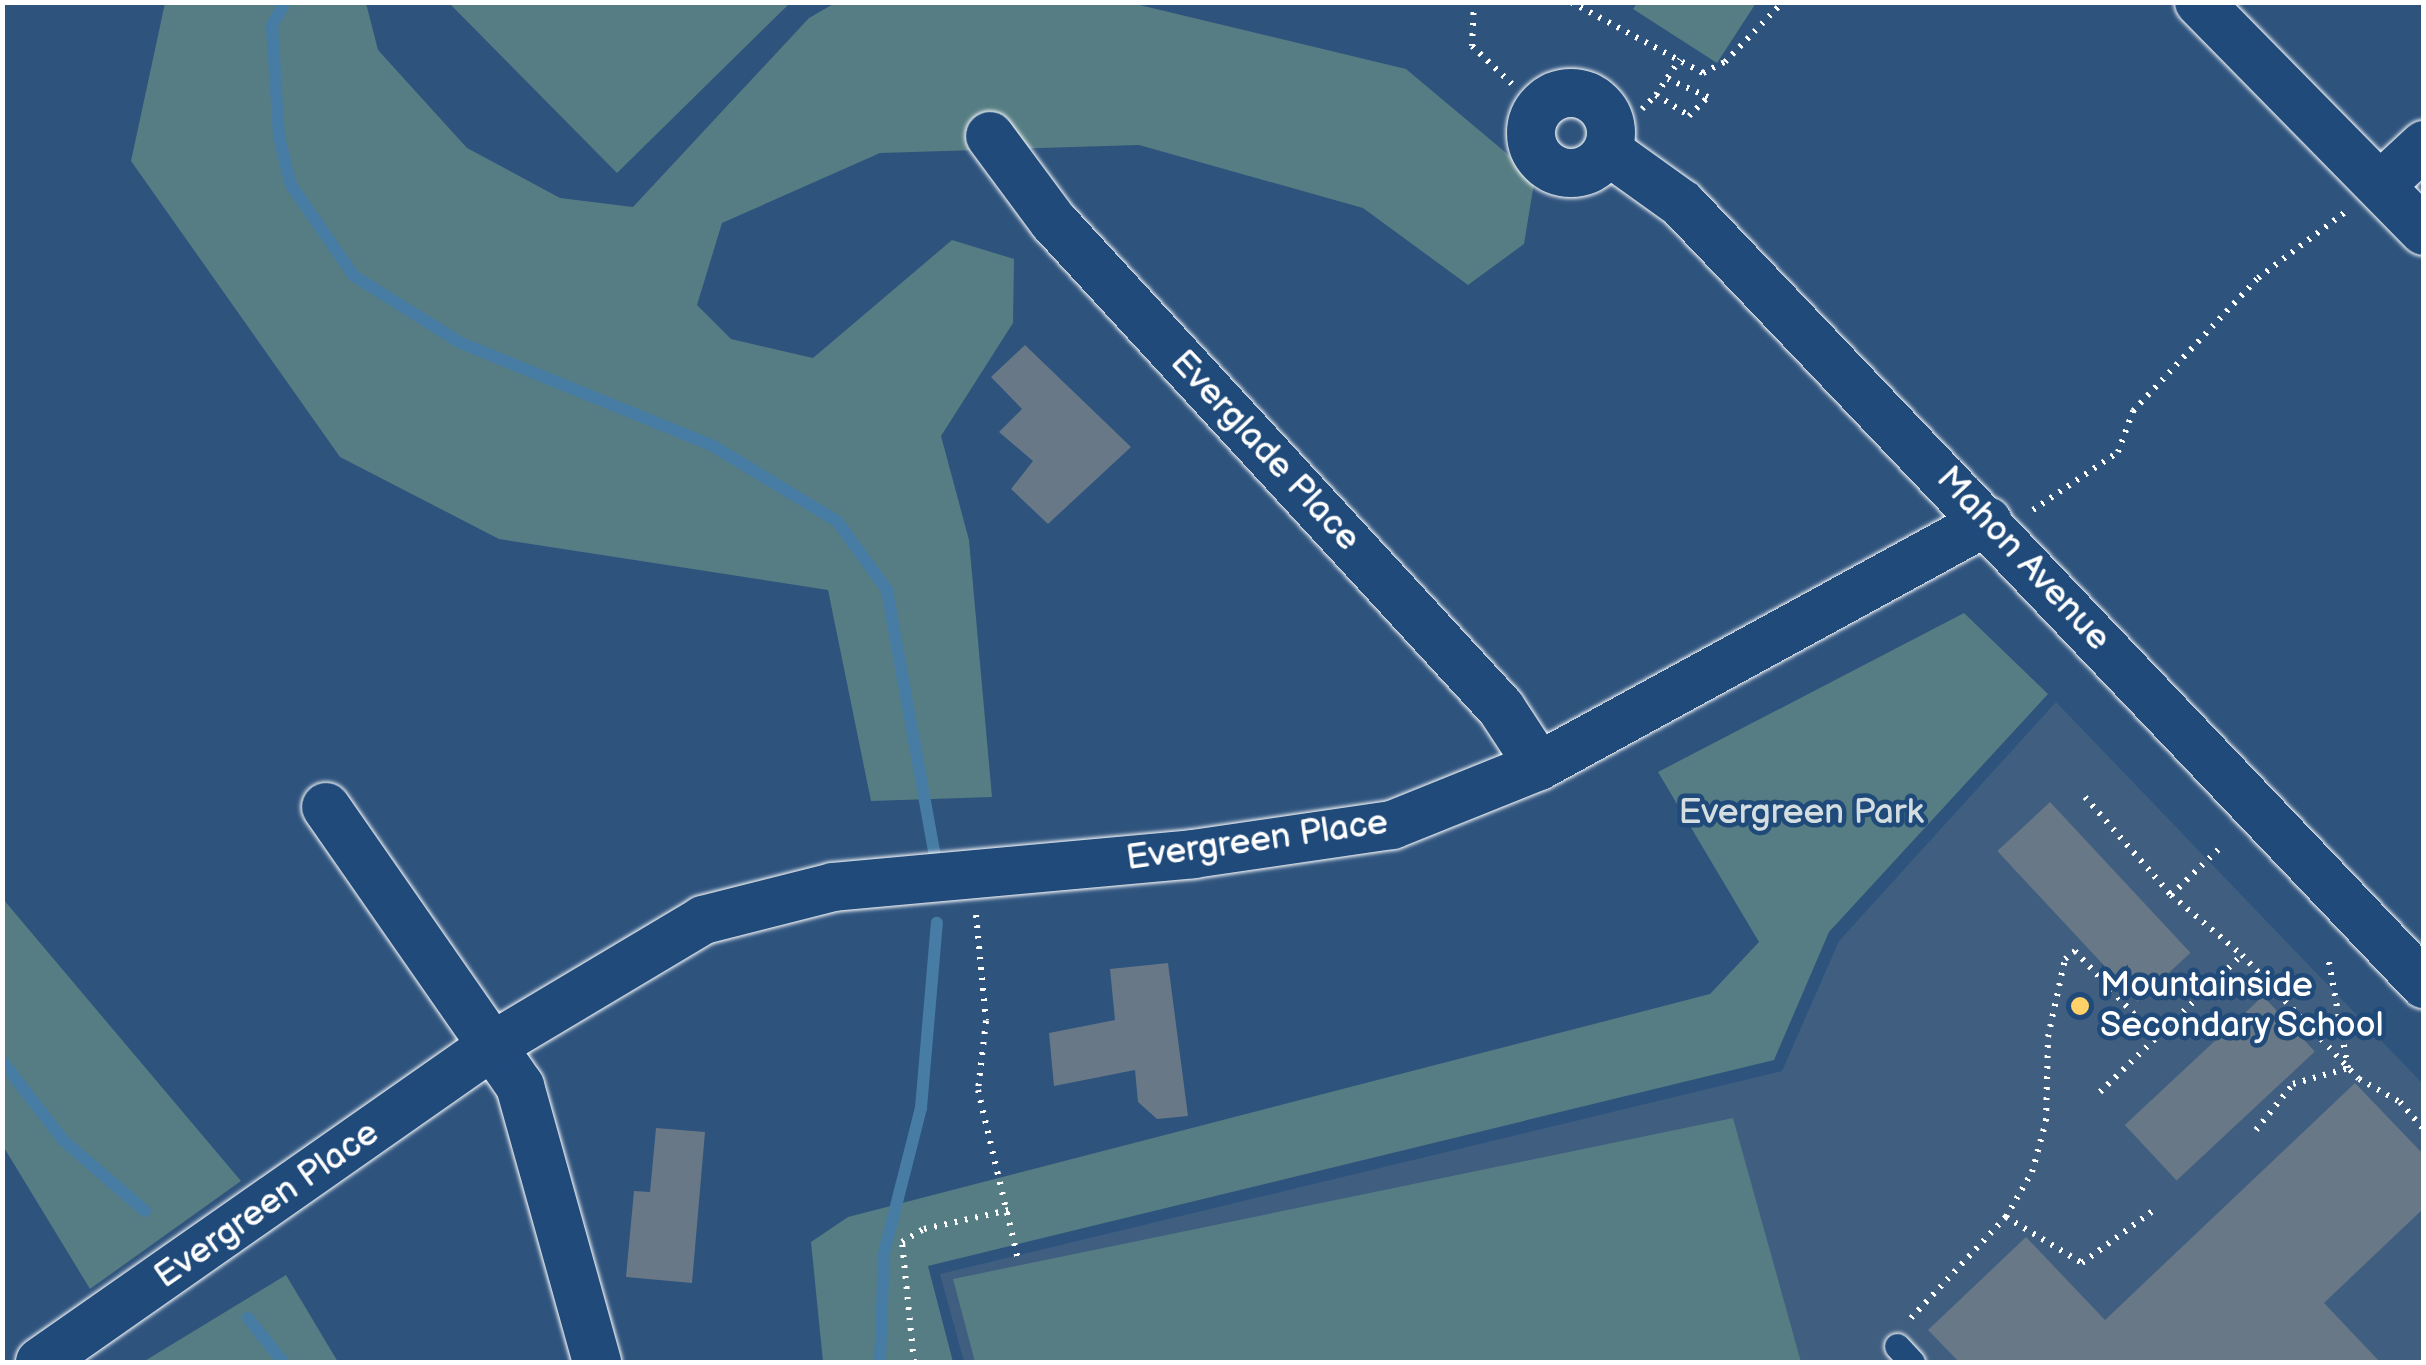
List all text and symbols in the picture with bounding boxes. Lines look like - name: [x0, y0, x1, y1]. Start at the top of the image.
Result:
- street label: Everglade Place: [1161, 342, 1369, 560]
- street label: Mahon Avenue: [1927, 458, 2119, 660]
- park label: Evergreen Park: [1678, 792, 1924, 834]
- street label: Evergreen Place: [1123, 802, 1391, 880]
- place label: Mountainside Secondary School: [2100, 965, 2386, 1047]
- marker: Mountainside Secondary School: [2069, 995, 2091, 1017]
- street label: Evergreen Place: [147, 1112, 387, 1298]

